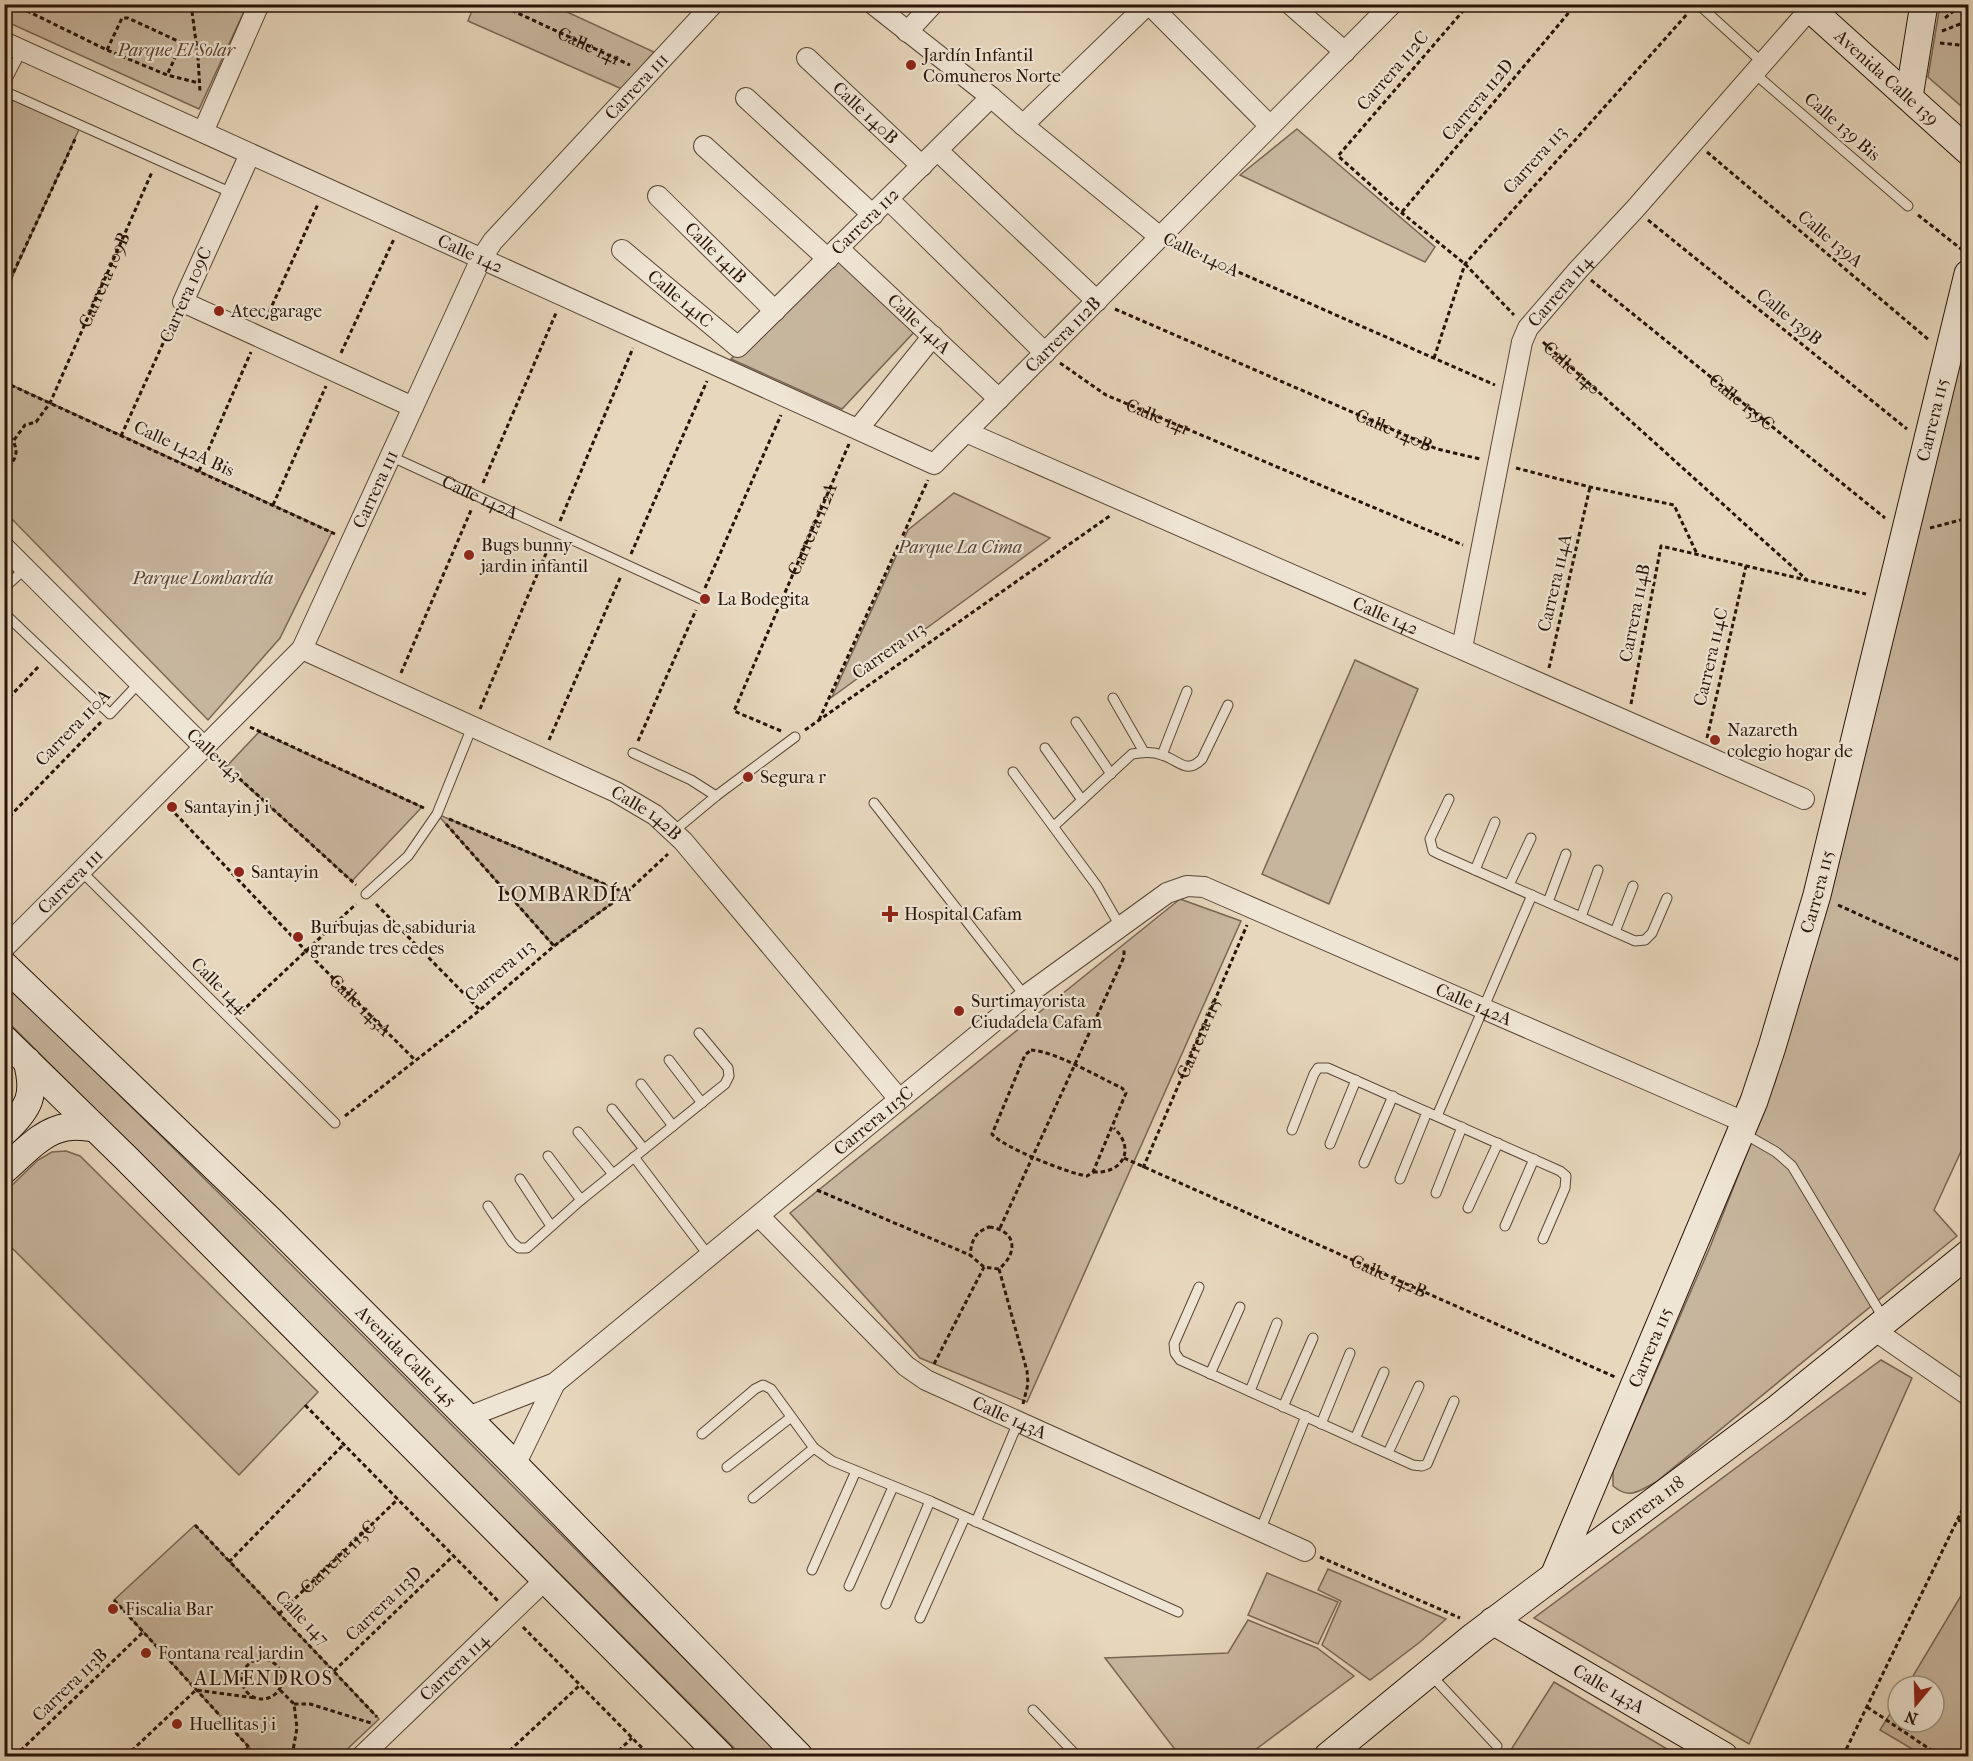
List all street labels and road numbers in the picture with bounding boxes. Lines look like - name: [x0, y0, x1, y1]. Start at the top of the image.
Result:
- street label: Calle 141: [554, 22, 623, 69]
- street label: Avenida Calle 139: [1830, 25, 1943, 130]
- street label: Carrera 112C: [1353, 27, 1433, 115]
- street label: Carrera 111: [600, 48, 673, 124]
- street label: Carrera 112D: [1438, 55, 1518, 145]
- street label: Calle 140B: [828, 77, 902, 148]
- street label: Calle 139 Bis: [1800, 88, 1885, 166]
- street label: Carrera 113: [1499, 122, 1571, 198]
- street label: Carrera 112: [827, 183, 903, 259]
- street label: Calle 139A: [1793, 206, 1867, 272]
- street label: Calle 141B: [680, 218, 751, 288]
- street label: Calle 140A: [1160, 228, 1243, 282]
- street label: Carrera 109B: [74, 229, 134, 331]
- street label: Calle 142: [434, 230, 506, 277]
- street label: Carrera 109C: [156, 244, 216, 346]
- street label: Carrera 114: [1523, 251, 1597, 331]
- street label: Calle 141C: [643, 265, 717, 332]
- street label: Calle 139B: [1752, 284, 1826, 350]
- street label: Calle 141A: [883, 290, 955, 359]
- street label: Carrera 112B: [1021, 292, 1105, 377]
- street label: Calle 140: [1539, 337, 1605, 399]
- street label: Calle 139C: [1705, 369, 1779, 435]
- street label: Carrera 115: [1912, 376, 1953, 463]
- street label: Calle 141: [1123, 394, 1192, 439]
- street label: Calle 140B: [1352, 404, 1435, 456]
- street label: Calle 142A Bis: [130, 417, 238, 482]
- street label: Carrera 111: [348, 447, 402, 532]
- street label: Calle 142A: [439, 471, 521, 524]
- street label: Carrera 112A: [783, 480, 841, 578]
- street label: Carrera 114A: [1534, 532, 1576, 634]
- street label: Carrera 114B: [1615, 562, 1655, 664]
- street label: Calle 142: [1350, 592, 1422, 639]
- street label: Carrera 114C: [1690, 606, 1732, 708]
- street label: Carrera 113: [848, 618, 930, 684]
- street label: Carrera 110A: [31, 685, 115, 771]
- street label: Calle 143: [182, 724, 246, 786]
- street label: Calle 142B: [608, 781, 686, 845]
- street label: Carrera 111: [33, 844, 107, 918]
- street label: Carrera 115: [1796, 848, 1838, 936]
- street label: Carrera 113: [461, 936, 539, 1006]
- street label: Calle 144: [187, 954, 252, 1019]
- street label: Calle 143A: [325, 970, 396, 1041]
- street label: Calle 142A: [1432, 979, 1515, 1030]
- street label: Carrera 115: [1172, 995, 1225, 1082]
- street label: Carrera 113C: [829, 1082, 918, 1160]
- street label: Calle 142B: [1348, 1250, 1430, 1302]
- street label: Avenida Calle 145: [351, 1301, 461, 1411]
- street label: Carrera 115: [1624, 1304, 1676, 1391]
- street label: Calle 143A: [969, 1392, 1050, 1444]
- street label: Carrera 118: [1607, 1471, 1688, 1540]
- street label: Carrera 113C: [296, 1516, 380, 1598]
- street label: Carrera 113D: [341, 1562, 427, 1646]
- street label: Calle 147: [271, 1586, 333, 1650]
- street label: Carrera 114: [415, 1629, 493, 1705]
- street label: Carrera 113B: [28, 1644, 112, 1726]
- street label: Calle 143A: [1569, 1660, 1648, 1718]

